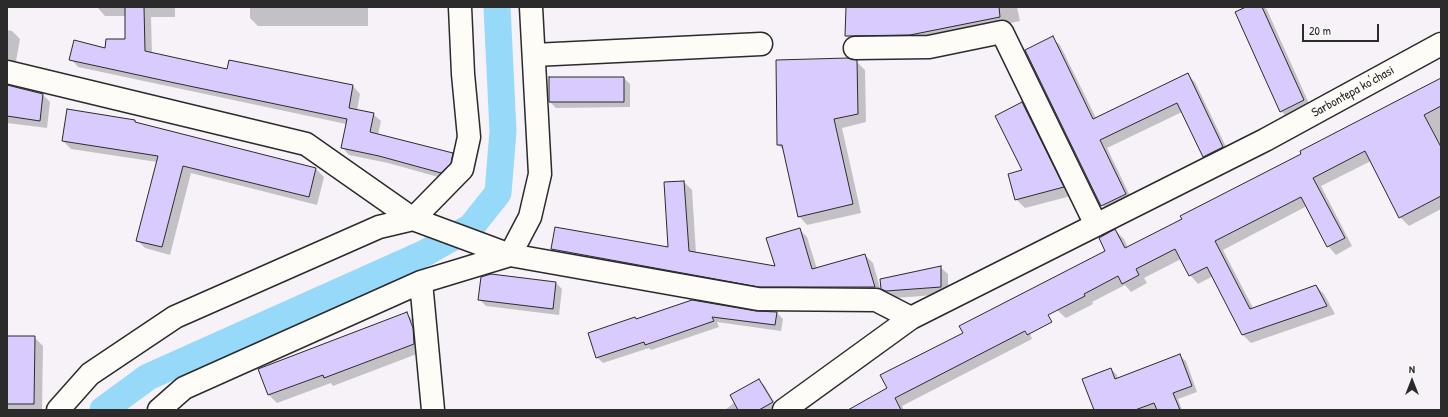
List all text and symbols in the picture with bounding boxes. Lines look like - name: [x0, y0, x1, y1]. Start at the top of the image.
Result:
- scale bar: [1304, 16, 1381, 42]
- text: 20 m: [1309, 22, 1331, 39]
- street label: Sarbontepa ko'chasi: [1309, 63, 1397, 121]
- north arrow: [1392, 361, 1432, 401]
- text: N: [1409, 362, 1415, 376]

